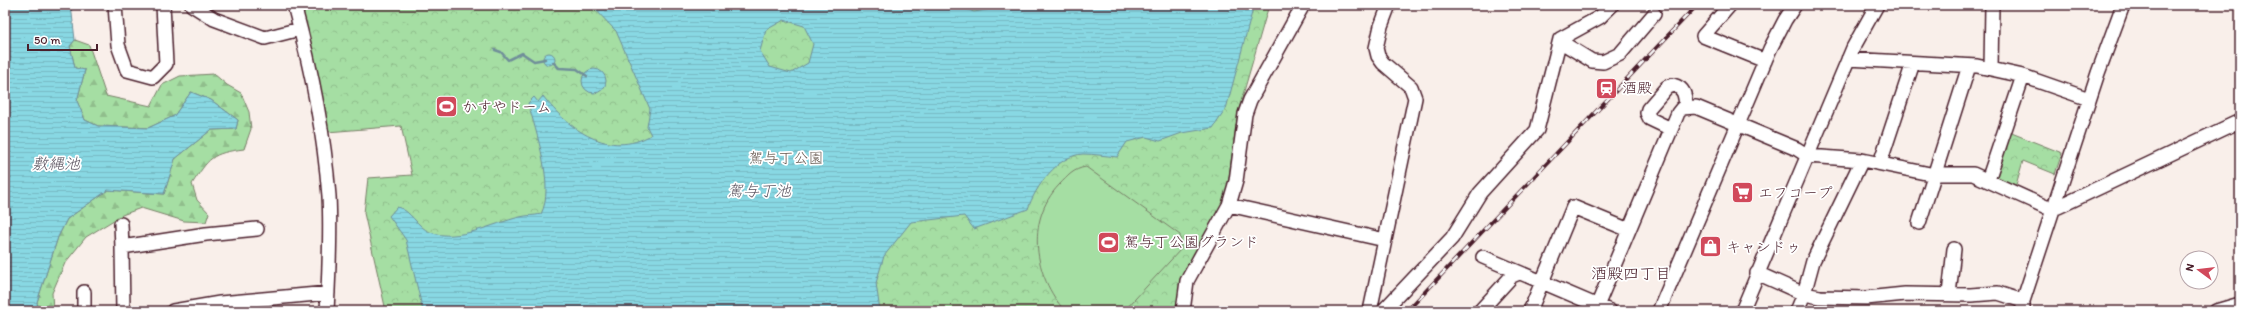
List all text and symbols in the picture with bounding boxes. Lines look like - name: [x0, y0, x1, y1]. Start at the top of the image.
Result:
- scale bar: [28, 26, 97, 52]
- text: 50 m: [34, 33, 60, 47]
- station icon: 酒殿: [1594, 75, 1620, 101]
- place label: 酒殿: [1622, 79, 1652, 97]
- sports icon: かすやドーム: [434, 94, 460, 120]
- place label: かすやドーム: [462, 98, 551, 116]
- park label: 駕与丁公園: [748, 149, 824, 167]
- water label: 敷縄池: [32, 154, 81, 173]
- supermarket icon: エフコープ: [1730, 180, 1756, 206]
- water label: 駕与丁池: [727, 181, 792, 200]
- place label: エフコープ: [1758, 184, 1832, 202]
- sports icon: 駕与丁公園グランド: [1096, 229, 1122, 255]
- place label: 駕与丁公園グランド: [1124, 233, 1259, 251]
- shop icon: キャンドゥ: [1698, 234, 1724, 260]
- place label: キャンドゥ: [1726, 238, 1801, 256]
- north arrow: [2179, 250, 2219, 290]
- text: N: [2183, 262, 2197, 273]
- district label: 酒殿四丁目: [1591, 264, 1671, 283]

